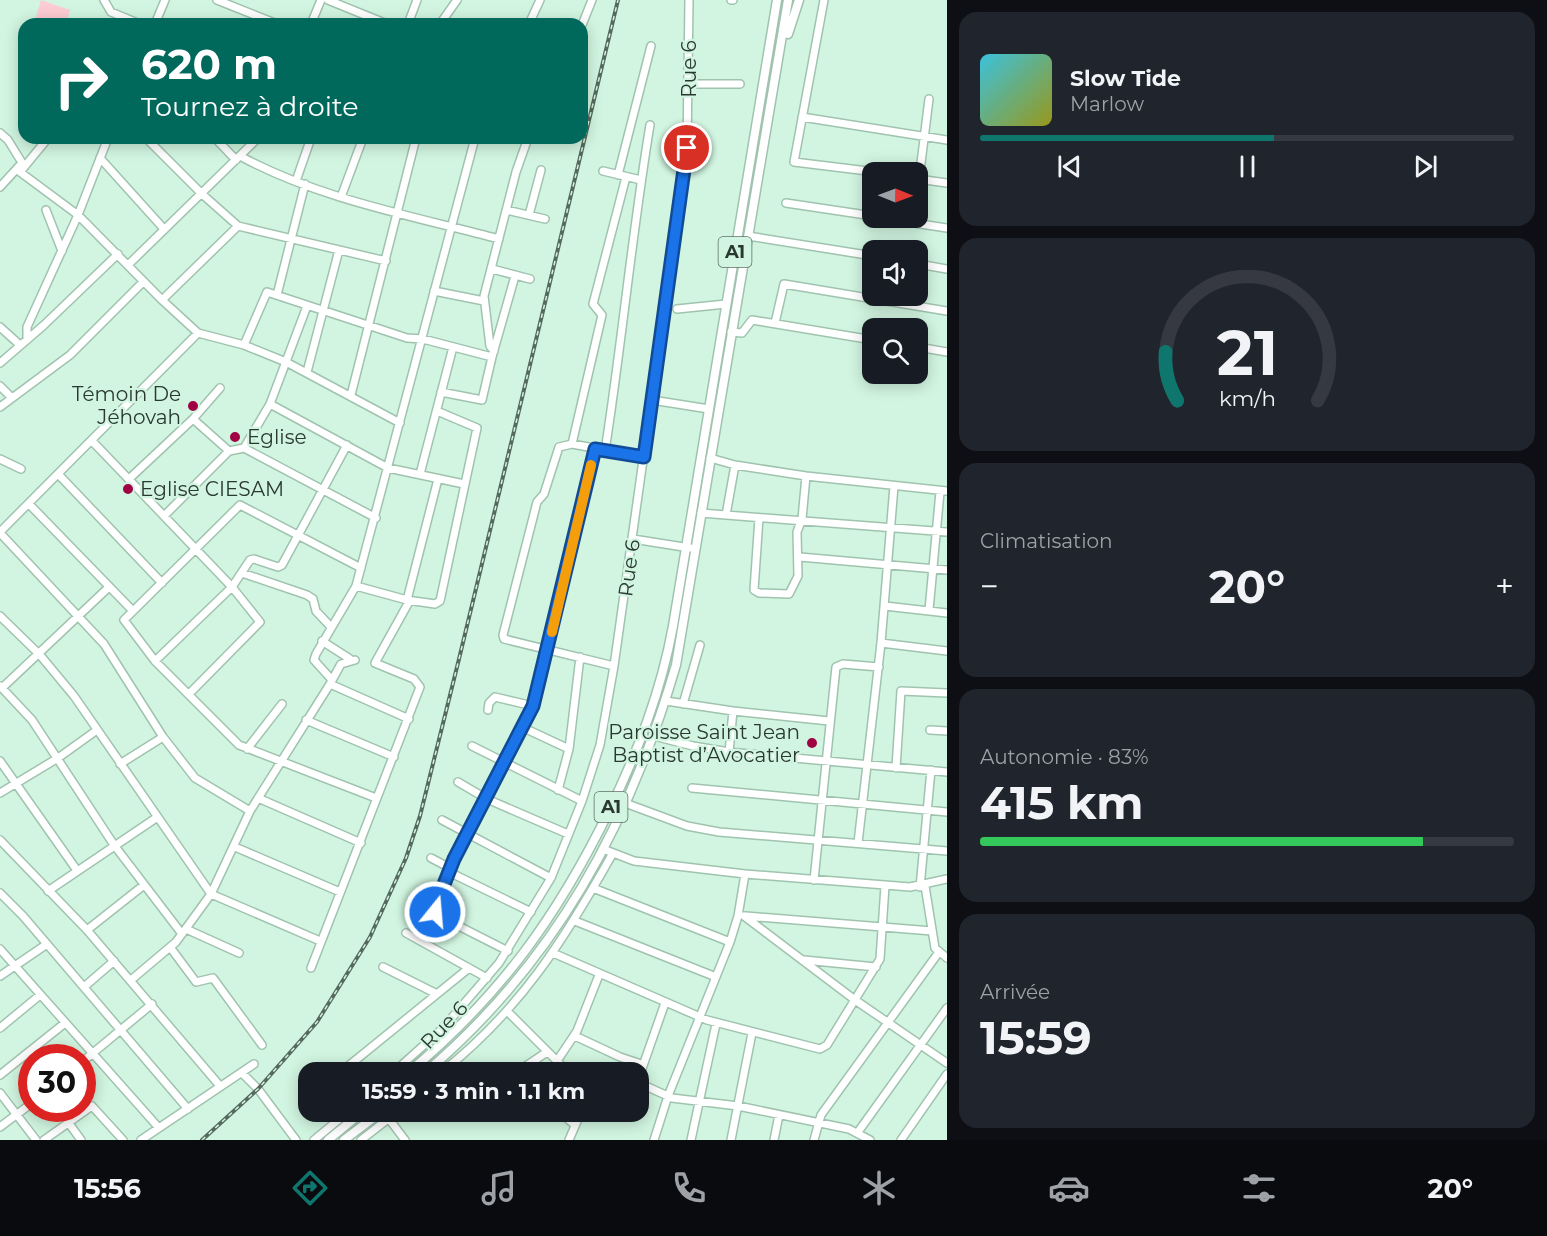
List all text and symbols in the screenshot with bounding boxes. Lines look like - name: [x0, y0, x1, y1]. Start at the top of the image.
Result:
- text: 620 m: [141, 38, 277, 90]
- street label: Rue 6: [677, 40, 701, 98]
- icon: right: [42, 42, 120, 120]
- text: Slow Tide: [1070, 65, 1181, 92]
- text: Tournez à droite: [141, 90, 359, 123]
- text: Marlow: [1070, 92, 1144, 116]
- pin: [661, 122, 712, 173]
- icon: arrive: [670, 131, 703, 164]
- icon: previous: [1053, 150, 1086, 183]
- icon: pause: [1231, 150, 1264, 183]
- icon: next: [1409, 150, 1442, 183]
- north arrow: [862, 162, 928, 228]
- map controls: [862, 162, 928, 384]
- road number: A1: [718, 237, 752, 267]
- button: sound: [862, 240, 928, 306]
- text: 21: [1216, 316, 1278, 392]
- button: search: [862, 318, 928, 384]
- place label: Témoin De Jéhovah: [72, 382, 181, 429]
- text: km/h: [1218, 386, 1276, 412]
- marker: Témoin De Jéhovah: [186, 399, 200, 413]
- place label: Eglise: [247, 425, 307, 449]
- marker: Eglise: [228, 430, 242, 444]
- place label: Eglise CIESAM: [140, 477, 284, 501]
- marker: Eglise CIESAM: [121, 482, 135, 496]
- text: Climatisation: [980, 529, 1113, 553]
- street label: Rue 6: [613, 538, 645, 598]
- text: 20°: [1209, 559, 1285, 614]
- text: −: [980, 566, 999, 606]
- text: +: [1495, 566, 1514, 606]
- place label: Paroisse Saint Jean Baptist d’Avocatier: [608, 720, 800, 767]
- marker: Paroisse Saint Jean Baptist d’Avocatier: [805, 736, 819, 750]
- text: Autonomie · 83%: [980, 745, 1149, 769]
- text: 415 km: [980, 775, 1144, 830]
- road number: A1: [594, 792, 628, 822]
- position arrow: [403, 880, 467, 944]
- text: Arrivée: [980, 980, 1050, 1004]
- street label: Rue 6: [415, 996, 473, 1054]
- text: 15:59: [980, 1010, 1092, 1065]
- speed limit sign: 30: [18, 1044, 96, 1122]
- text: 15:59 · 3 min · 1.1 km: [362, 1078, 585, 1105]
- icon: directions: [289, 1167, 331, 1209]
- icon: music: [478, 1167, 520, 1209]
- icon: phone: [668, 1167, 710, 1209]
- icon: climate: [858, 1167, 900, 1209]
- icon: car: [1048, 1167, 1090, 1209]
- icon: filters: [1238, 1167, 1280, 1209]
- text: 15:56: [74, 1172, 141, 1205]
- text: 20°: [1427, 1172, 1473, 1205]

